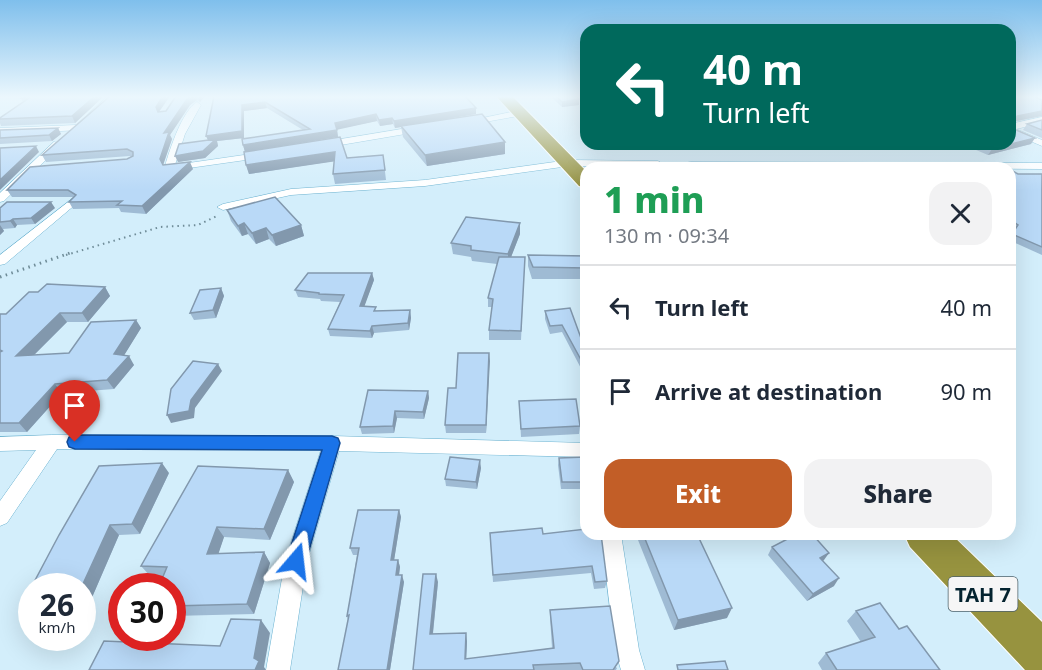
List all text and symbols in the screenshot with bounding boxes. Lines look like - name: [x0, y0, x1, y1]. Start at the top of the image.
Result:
- text: 40 m: [703, 40, 803, 97]
- icon: left: [604, 48, 682, 126]
- text: Turn left: [703, 94, 809, 131]
- text: 1 min: [604, 175, 705, 224]
- button: close: [929, 182, 992, 245]
- text: 130 m · 09:34: [604, 222, 729, 249]
- icon: left: [604, 291, 637, 324]
- text: Turn left: [655, 292, 749, 322]
- text: 40 m: [941, 292, 992, 322]
- icon: arrive: [604, 375, 637, 408]
- text: Arrive at destination: [655, 376, 882, 406]
- text: 90 m: [941, 376, 992, 406]
- pin: [49, 380, 100, 442]
- icon: arrive: [58, 389, 91, 422]
- button: Exit: [604, 459, 792, 528]
- button: Share: [804, 459, 992, 528]
- position arrow: [264, 529, 328, 593]
- speed limit sign: 30: [108, 573, 186, 651]
- road number: TAH 7: [948, 577, 1018, 611]
- text: 26: [40, 584, 74, 625]
- text: km/h: [39, 617, 75, 637]

